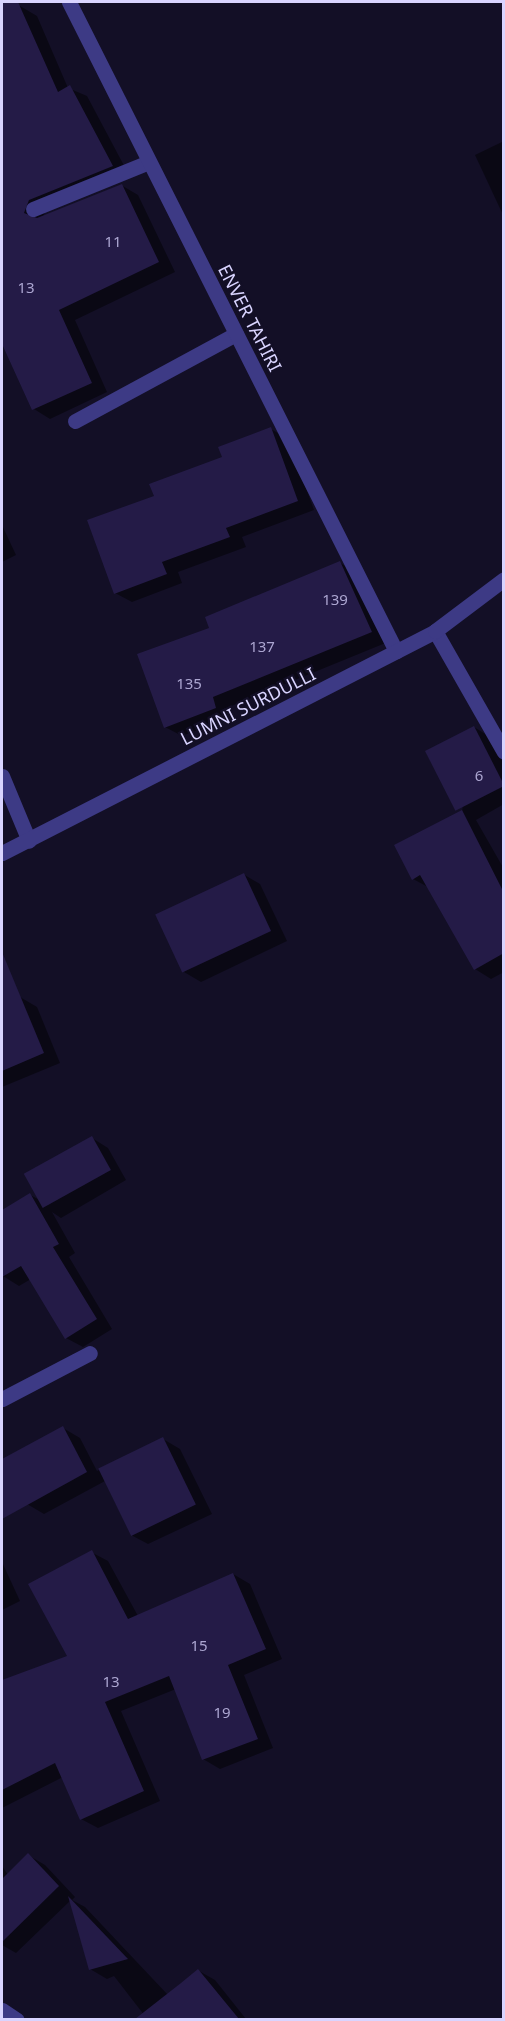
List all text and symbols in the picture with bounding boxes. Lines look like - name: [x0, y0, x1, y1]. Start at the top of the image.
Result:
- house number: 11: [104, 233, 122, 251]
- street label: ENVER TAHIRI: [214, 261, 286, 375]
- house number: 13: [17, 279, 35, 297]
- house number: 139: [322, 591, 348, 609]
- house number: 137: [249, 638, 275, 656]
- street label: LUMNI SURDULLI: [177, 663, 319, 749]
- house number: 135: [176, 675, 202, 693]
- house number: 6: [475, 767, 483, 785]
- house number: 15: [190, 1637, 208, 1655]
- house number: 13: [102, 1673, 120, 1691]
- house number: 19: [213, 1704, 231, 1722]

